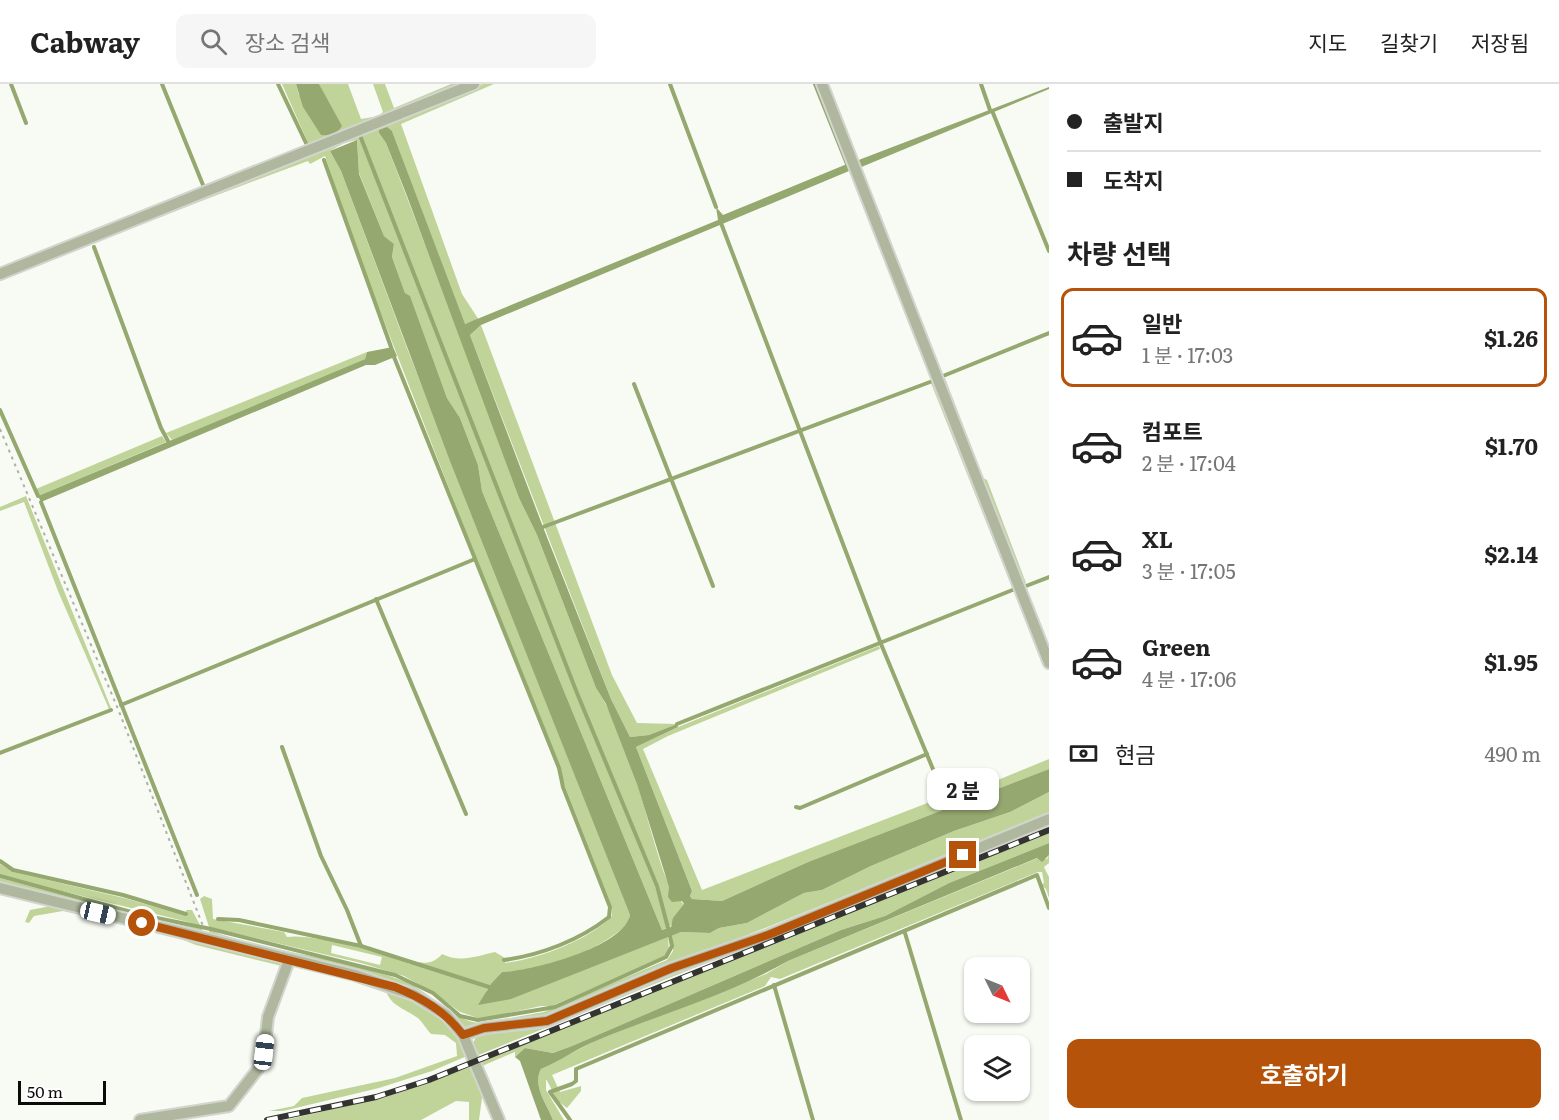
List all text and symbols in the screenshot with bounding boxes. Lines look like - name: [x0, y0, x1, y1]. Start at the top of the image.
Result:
- search box: [176, 14, 596, 68]
- text: Cabway: [30, 20, 140, 62]
- icon: search: [197, 25, 230, 58]
- text: 장소 검색: [245, 25, 330, 58]
- text: 지도: [1308, 26, 1347, 57]
- text: 길찾기: [1380, 26, 1438, 57]
- text: 저장됨: [1471, 26, 1529, 57]
- text: 출발지: [1103, 105, 1164, 138]
- text: 도착지: [1103, 163, 1164, 196]
- text: 차량 선택: [1067, 232, 1172, 272]
- text: 일반: [1142, 306, 1182, 339]
- icon: car: [1070, 311, 1124, 365]
- text: $1.26: [1484, 321, 1538, 354]
- text: 1 분 · 17:03: [1142, 339, 1233, 369]
- text: 컴포트: [1142, 414, 1203, 447]
- icon: car: [1070, 419, 1124, 473]
- text: $1.70: [1485, 429, 1538, 462]
- text: 2 분 · 17:04: [1142, 447, 1236, 477]
- text: XL: [1142, 522, 1173, 555]
- icon: car: [1070, 527, 1124, 581]
- text: $2.14: [1484, 537, 1538, 570]
- text: 3 분 · 17:05: [1142, 555, 1236, 585]
- text: Green: [1142, 630, 1211, 663]
- icon: car: [1070, 635, 1124, 689]
- text: $1.95: [1484, 645, 1538, 678]
- text: 4 분 · 17:06: [1142, 663, 1236, 693]
- icon: cash: [1067, 737, 1100, 770]
- text: 현금: [1115, 737, 1155, 770]
- text: 490 m: [1485, 738, 1541, 768]
- callout: 2 분: [927, 768, 999, 810]
- text: 2 분: [946, 774, 980, 804]
- route end: [949, 841, 976, 868]
- car: [78, 900, 118, 926]
- route start: [128, 909, 155, 936]
- north arrow: [964, 957, 1030, 1023]
- map controls: [964, 957, 1030, 1101]
- car: [253, 1033, 275, 1071]
- button: layers: [964, 1035, 1030, 1101]
- button: 호출하기: [1067, 1039, 1541, 1108]
- scale bar: [18, 1078, 106, 1106]
- text: 50 m: [27, 1079, 63, 1103]

